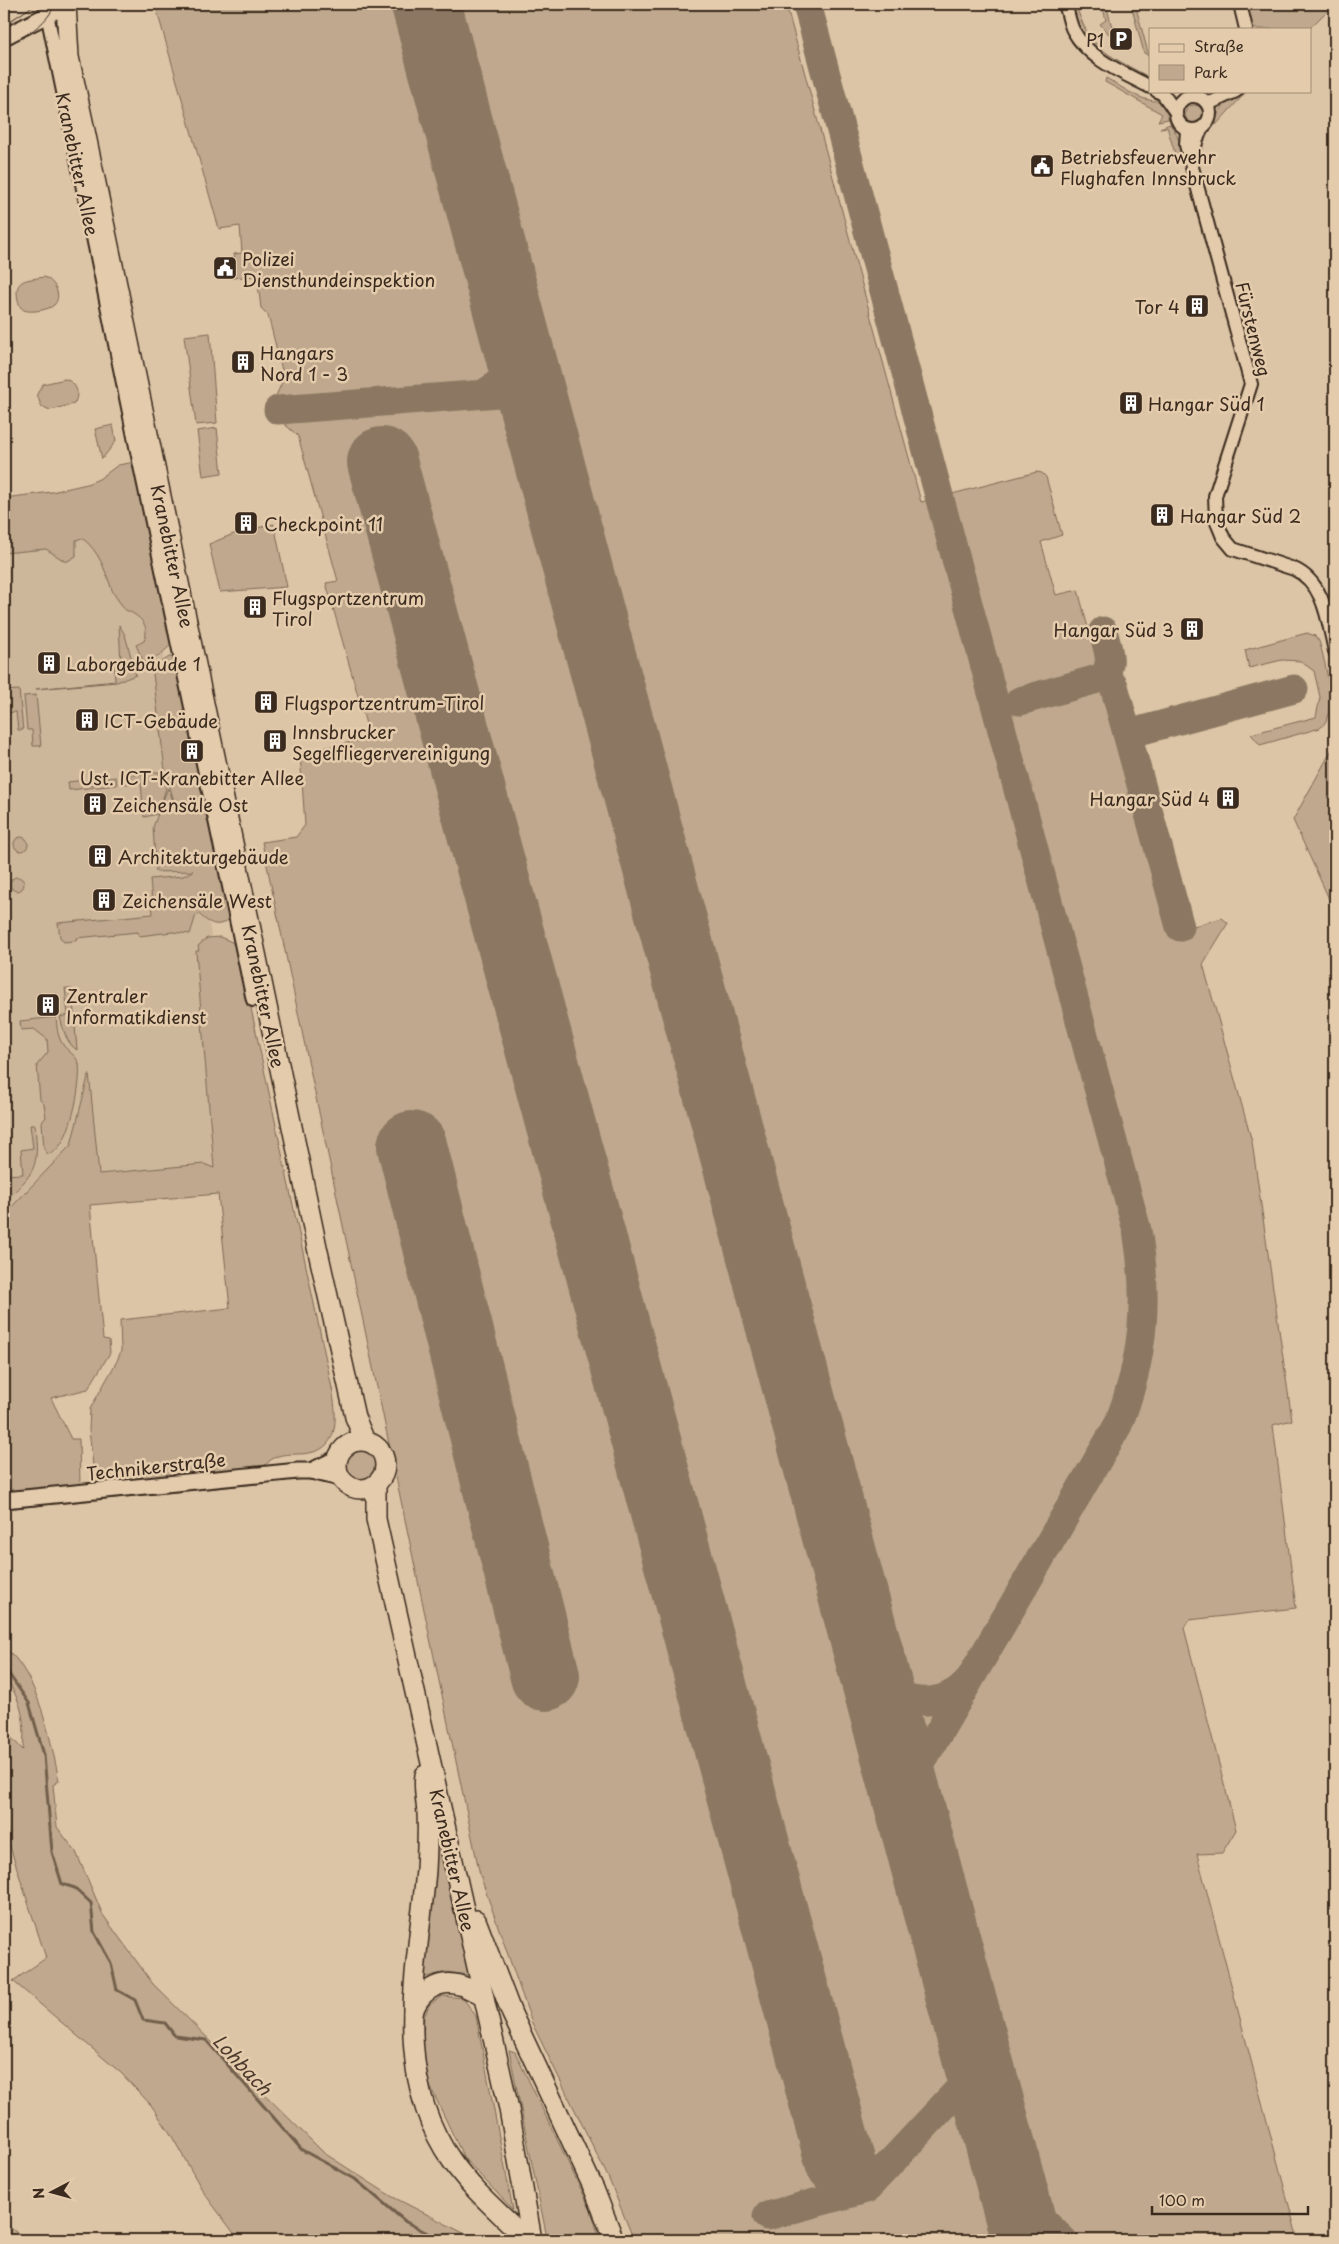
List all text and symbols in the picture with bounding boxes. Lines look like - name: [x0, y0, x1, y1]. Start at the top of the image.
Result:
- place label: P1: [1086, 26, 1104, 53]
- parking icon: P1: [1108, 26, 1134, 52]
- legend: [1149, 28, 1312, 92]
- text: Straße: [1194, 34, 1244, 57]
- text: Park: [1194, 60, 1228, 83]
- street label: Kranebitter Allee: [50, 90, 106, 238]
- place label: Betriebsfeuerwehr Flughafen Innsbruck: [1060, 143, 1236, 191]
- public building icon: Betriebsfeuerwehr Flughafen Innsbruck: [1029, 153, 1055, 179]
- place label: Polizei Diensthundeinspektion: [242, 245, 435, 293]
- public building icon: Polizei Diensthundeinspektion: [212, 255, 238, 281]
- street label: Fürstenweg: [1229, 279, 1279, 379]
- place label: Tor 4: [1135, 293, 1180, 320]
- building icon: Tor 4: [1184, 293, 1210, 319]
- place label: Hangars Nord 1 - 3: [260, 339, 348, 387]
- building icon: Hangars Nord 1 - 3: [230, 349, 256, 375]
- building icon: Hangar Süd 1: [1118, 390, 1144, 416]
- place label: Hangar Süd 1: [1148, 390, 1265, 417]
- street label: Kranebitter Allee: [145, 482, 201, 630]
- building icon: Hangar Süd 2: [1149, 502, 1175, 528]
- place label: Hangar Süd 2: [1180, 502, 1301, 529]
- building icon: Checkpoint 11: [233, 510, 259, 536]
- place label: Checkpoint 11: [264, 510, 383, 537]
- place label: Flugsportzentrum Tirol: [272, 584, 424, 632]
- building icon: Flugsportzentrum Tirol: [242, 594, 268, 620]
- place label: Hangar Süd 3: [1054, 616, 1174, 643]
- building icon: Hangar Süd 3: [1179, 616, 1205, 642]
- building icon: Laborgebäude 1: [36, 650, 62, 676]
- place label: Laborgebäude 1: [66, 650, 201, 677]
- building icon: Flugsportzentrum-Tirol: [253, 689, 279, 715]
- place label: Flugsportzentrum-Tirol: [284, 689, 484, 716]
- building icon: ICT-Gebäude: [74, 707, 100, 733]
- place label: ICT-Gebäude: [104, 707, 218, 734]
- place label: Innsbrucker Segelfliegervereinigung: [292, 718, 490, 766]
- building icon: Innsbrucker Segelfliegervereinigung: [262, 728, 288, 754]
- building icon: Ust. ICT-Kranebitter Allee: [179, 738, 205, 764]
- place label: Ust. ICT-Kranebitter Allee: [80, 764, 305, 791]
- place label: Hangar Süd 4: [1090, 785, 1210, 812]
- building icon: Hangar Süd 4: [1215, 785, 1241, 811]
- building icon: Zeichensäle Ost: [82, 791, 108, 817]
- place label: Zeichensäle Ost: [112, 791, 248, 818]
- building icon: Architekturgebäude: [87, 843, 113, 869]
- place label: Architekturgebäude: [118, 843, 289, 870]
- building icon: Zeichensäle West: [91, 887, 117, 913]
- place label: Zeichensäle West: [122, 887, 272, 914]
- street label: Kranebitter Allee: [236, 922, 292, 1070]
- place label: Zentraler Informatikdienst: [66, 982, 207, 1030]
- building icon: Zentraler Informatikdienst: [35, 992, 61, 1018]
- street label: Technikerstraße: [85, 1445, 227, 1487]
- street label: Kranebitter Allee: [423, 1786, 483, 1934]
- water label: Lohbach: [207, 2027, 279, 2102]
- north arrow: [28, 2166, 78, 2216]
- scale bar: [1152, 2184, 1308, 2216]
- text: N: [28, 2187, 50, 2200]
- text: 100 m: [1159, 2188, 1205, 2211]

